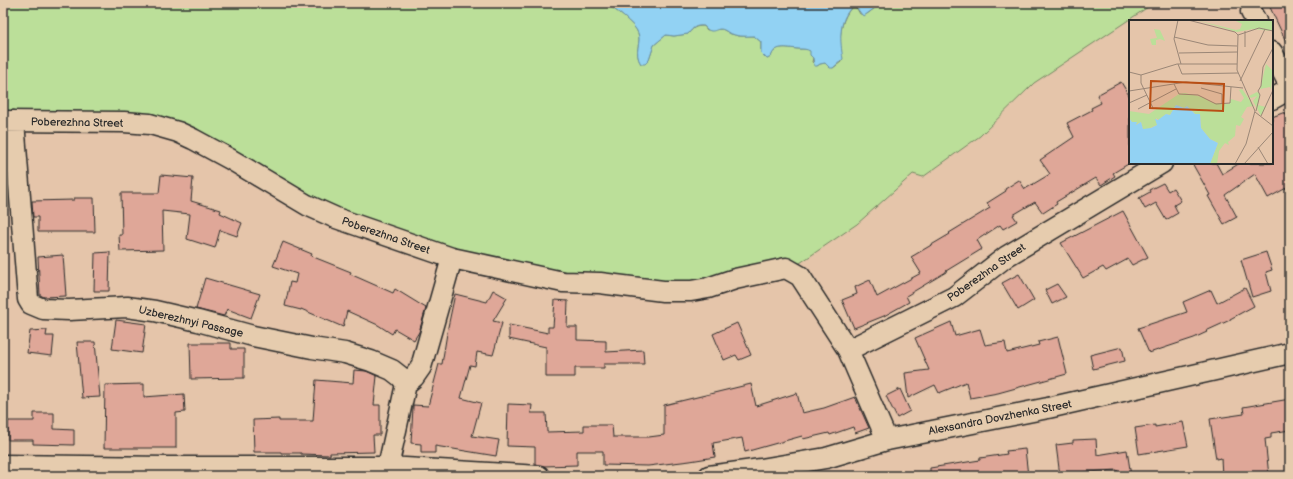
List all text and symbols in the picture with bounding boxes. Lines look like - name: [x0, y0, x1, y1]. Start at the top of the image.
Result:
- inset map: [1129, 20, 1273, 164]
- street label: Poberezhna Street: [31, 115, 124, 130]
- street label: Poberezhna Street: [340, 214, 432, 257]
- street label: Poberezhna Street: [945, 240, 1028, 304]
- street label: Uzberezhnyi Passage: [137, 303, 245, 340]
- street label: Alexsandra Dovzhenka Street: [927, 397, 1073, 438]

